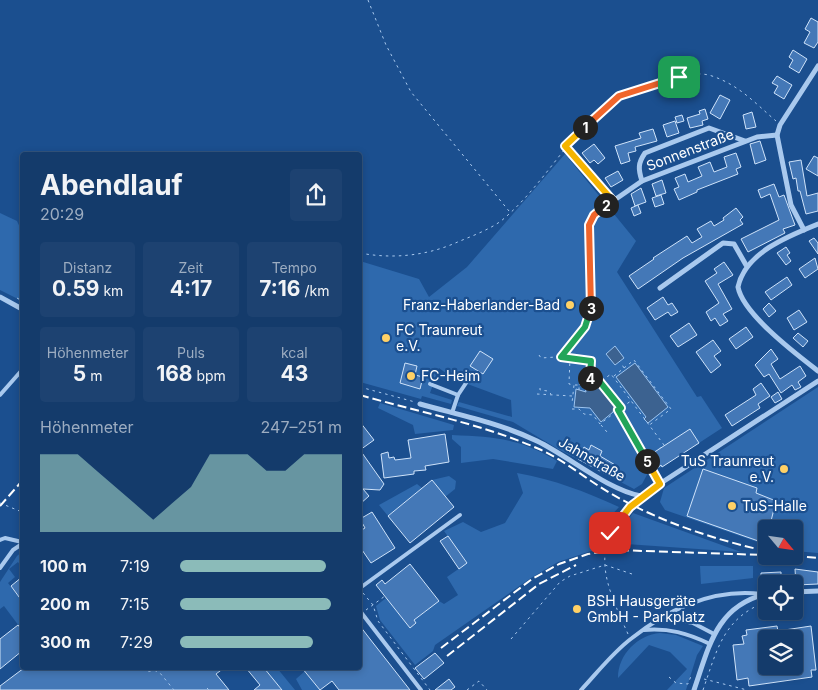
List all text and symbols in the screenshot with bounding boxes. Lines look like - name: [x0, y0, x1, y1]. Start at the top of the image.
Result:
- pin: [658, 56, 700, 98]
- icon: arrive: [665, 63, 693, 91]
- pin: 1: [572, 114, 598, 140]
- text: 1: [582, 119, 589, 136]
- street label: Sonnenstraße: [644, 125, 736, 174]
- text: Abendlauf: [40, 168, 183, 202]
- button: share: [290, 169, 342, 221]
- pin: 2: [594, 192, 618, 218]
- text: 2: [602, 197, 611, 214]
- text: 20:29: [40, 204, 84, 224]
- text: Distanz: [63, 259, 112, 276]
- text: Zeit: [179, 259, 203, 276]
- text: Tempo: [272, 259, 317, 276]
- text: 0.59: [52, 276, 99, 301]
- text: 4:17: [170, 276, 212, 301]
- text: 7:16: [259, 276, 300, 301]
- text: km: [99, 282, 123, 299]
- text: /km: [300, 282, 329, 299]
- place label: Franz-Haberlander-Bad: [403, 296, 560, 313]
- pin: 3: [578, 296, 604, 320]
- marker: Franz-Haberlander-Bad: [564, 299, 576, 311]
- text: 3: [587, 300, 596, 317]
- place label: FC Traunreut e.V.: [396, 321, 483, 354]
- marker: FC Traunreut e.V.: [380, 332, 392, 344]
- text: Höhenmeter: [47, 344, 129, 361]
- text: Puls: [177, 344, 205, 361]
- text: kcal: [281, 344, 308, 361]
- text: 5: [73, 361, 86, 386]
- text: 168: [156, 361, 193, 386]
- text: 43: [280, 361, 308, 386]
- pin: 4: [578, 366, 602, 390]
- text: m: [86, 367, 102, 384]
- text: bpm: [193, 367, 226, 384]
- place label: FC-Heim: [421, 367, 480, 384]
- marker: FC-Heim: [405, 370, 417, 382]
- text: 4: [586, 370, 595, 387]
- text: Höhenmeter: [40, 417, 134, 437]
- text: 247–251 m: [261, 417, 342, 437]
- street label: Jahnstraße: [556, 433, 629, 485]
- pin: 5: [634, 448, 660, 474]
- place label: TuS Traunreut e.V.: [681, 452, 774, 485]
- text: 5: [643, 453, 652, 470]
- marker: TuS Traunreut e.V.: [778, 463, 790, 475]
- place label: TuS-Halle: [742, 497, 807, 514]
- marker: TuS-Halle: [726, 500, 738, 512]
- pin: [589, 512, 631, 554]
- icon: check: [596, 519, 624, 547]
- north arrow: [758, 520, 802, 565]
- map controls: [758, 520, 803, 675]
- text: 100 m: [40, 556, 87, 576]
- text: 7:19: [120, 556, 150, 576]
- button: locate: [758, 575, 803, 620]
- place label: BSH Hausgeräte GmbH - Parkplatz: [587, 592, 705, 625]
- text: 200 m: [40, 594, 90, 614]
- text: 7:15: [120, 594, 149, 614]
- marker: BSH Hausgeräte GmbH - Parkplatz: [571, 603, 583, 615]
- button: layers: [758, 630, 803, 675]
- text: 300 m: [40, 632, 90, 652]
- text: 7:29: [120, 632, 153, 652]

